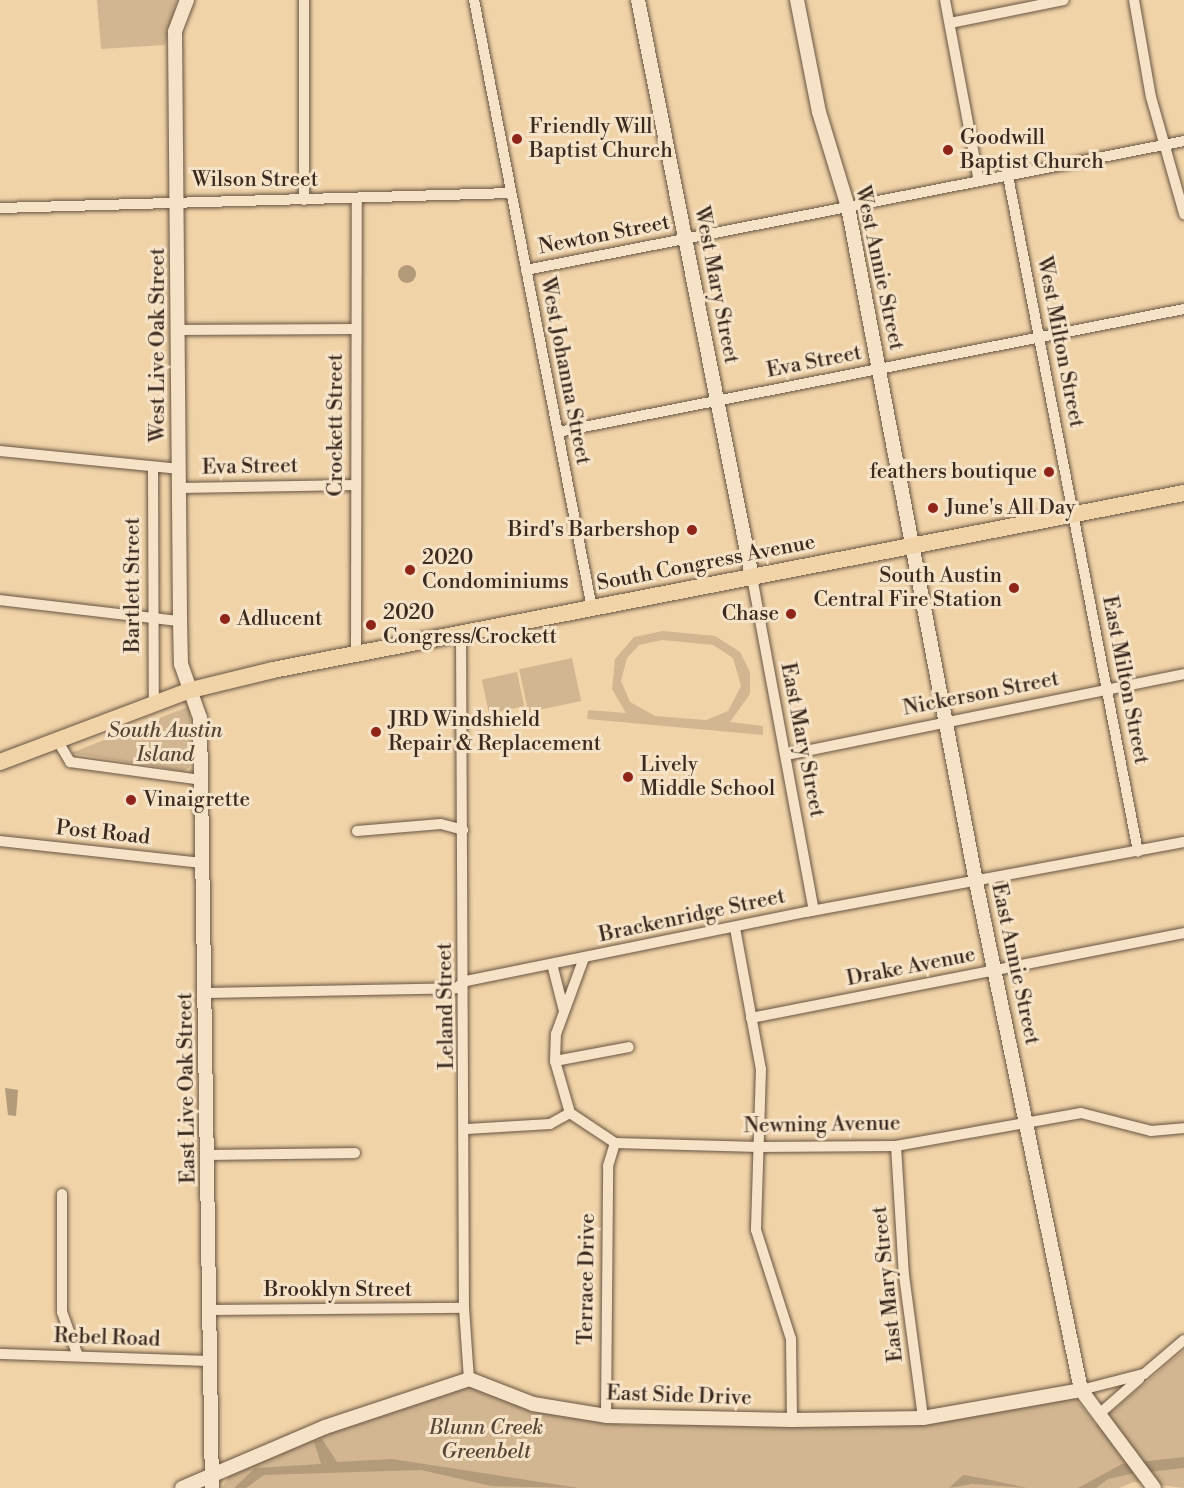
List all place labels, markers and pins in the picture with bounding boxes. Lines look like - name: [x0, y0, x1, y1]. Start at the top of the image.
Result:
- place label: Friendly Will Baptist Church: [529, 114, 673, 164]
- place label: Goodwill Baptist Church: [960, 125, 1104, 175]
- marker: Friendly Will Baptist Church: [510, 132, 524, 146]
- marker: Goodwill Baptist Church: [941, 143, 955, 157]
- place label: feathers boutique: [870, 459, 1037, 485]
- marker: feathers boutique: [1042, 465, 1056, 479]
- place label: June's All Day: [945, 495, 1075, 521]
- marker: June's All Day: [926, 501, 940, 515]
- place label: Bird's Barbershop: [508, 517, 680, 543]
- marker: Bird's Barbershop: [685, 523, 699, 537]
- place label: 2020 Condominiums: [422, 545, 569, 595]
- marker: 2020 Condominiums: [403, 563, 417, 577]
- place label: South Austin Central Fire Station: [813, 563, 1002, 613]
- marker: South Austin Central Fire Station: [1007, 581, 1021, 595]
- place label: 2020 Congress/Crockett: [383, 600, 557, 650]
- place label: Chase: [722, 601, 779, 627]
- place label: Adlucent: [237, 606, 322, 632]
- marker: Chase: [784, 607, 798, 621]
- marker: Adlucent: [218, 612, 232, 626]
- marker: 2020 Congress/Crockett: [364, 618, 378, 632]
- place label: JRD Windshield Repair & Replacement: [388, 707, 601, 757]
- marker: JRD Windshield Repair & Replacement: [369, 725, 383, 739]
- place label: Lively Middle School: [640, 752, 775, 802]
- marker: Lively Middle School: [621, 770, 635, 784]
- place label: Vinaigrette: [143, 787, 250, 813]
- marker: Vinaigrette: [124, 793, 138, 807]

